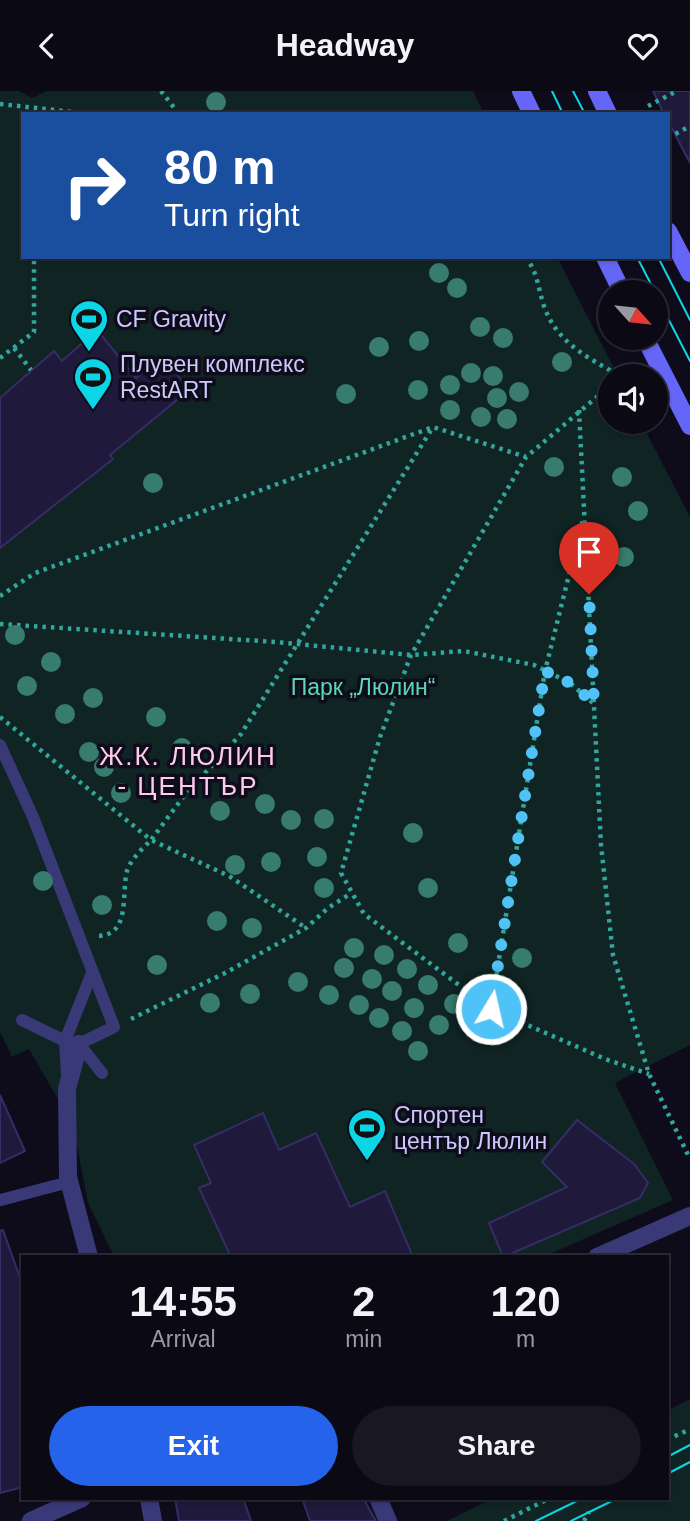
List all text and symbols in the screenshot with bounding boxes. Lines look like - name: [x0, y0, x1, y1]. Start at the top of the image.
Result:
- icon: back: [28, 27, 66, 65]
- text: Headway: [276, 27, 414, 63]
- icon: heart: [624, 27, 662, 65]
- icon: right: [49, 140, 140, 231]
- text: 80 m: [164, 140, 276, 194]
- text: Turn right: [164, 197, 300, 233]
- north arrow: [598, 280, 668, 350]
- map controls: [598, 280, 668, 434]
- sports icon: CF Gravity: [68, 298, 110, 353]
- place label: CF Gravity: [116, 306, 226, 332]
- place label: Плувен комплекс RestART: [120, 351, 305, 403]
- sports icon: Плувен комплекс RestART: [72, 356, 114, 411]
- button: sound: [598, 364, 668, 434]
- pin: [559, 522, 619, 594]
- icon: arrive: [570, 533, 608, 571]
- park label: Парк „Люлин“: [291, 674, 435, 700]
- district label: Ж.К. ЛЮЛИН - ЦЕНТЪР: [99, 741, 277, 801]
- position arrow: [454, 972, 528, 1046]
- place label: Спортен център Люлин: [394, 1102, 547, 1154]
- sports icon: Спортен център Люлин: [346, 1107, 388, 1162]
- text: 14:55: [129, 1278, 237, 1325]
- text: 2: [352, 1278, 375, 1325]
- text: 120: [491, 1278, 561, 1325]
- text: Arrival: [150, 1326, 216, 1352]
- text: min: [345, 1326, 382, 1352]
- text: m: [516, 1326, 535, 1352]
- button: Exit: [49, 1406, 338, 1486]
- button: Share: [352, 1406, 641, 1486]

